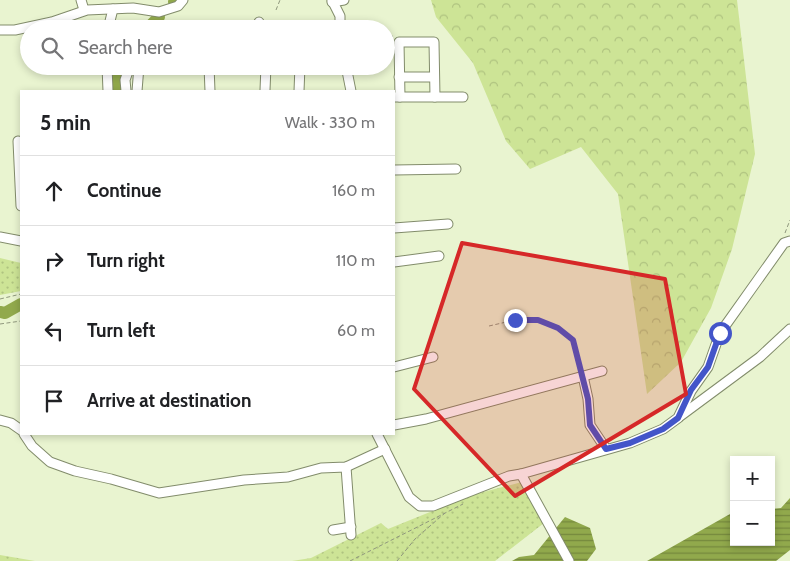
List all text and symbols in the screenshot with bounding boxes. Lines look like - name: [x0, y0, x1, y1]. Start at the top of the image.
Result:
- search box: [20, 20, 395, 75]
- icon: search: [38, 34, 66, 62]
- text: Search here: [78, 36, 172, 59]
- text: 5 min: [40, 110, 91, 135]
- text: Walk · 330 m: [285, 113, 375, 132]
- icon: ahead: [40, 177, 68, 205]
- text: Continue: [87, 179, 161, 202]
- text: 160 m: [332, 181, 375, 200]
- icon: right: [40, 247, 68, 275]
- text: Turn right: [87, 249, 165, 272]
- text: 110 m: [336, 251, 375, 270]
- route end: [504, 309, 527, 332]
- icon: left: [40, 317, 68, 345]
- text: Turn left: [87, 319, 155, 342]
- text: 60 m: [337, 321, 375, 340]
- route start: [709, 322, 732, 345]
- icon: arrive: [40, 387, 68, 415]
- text: Arrive at destination: [87, 389, 251, 412]
- map controls: [730, 456, 775, 546]
- button: +: [730, 456, 775, 501]
- button: −: [730, 501, 775, 546]

